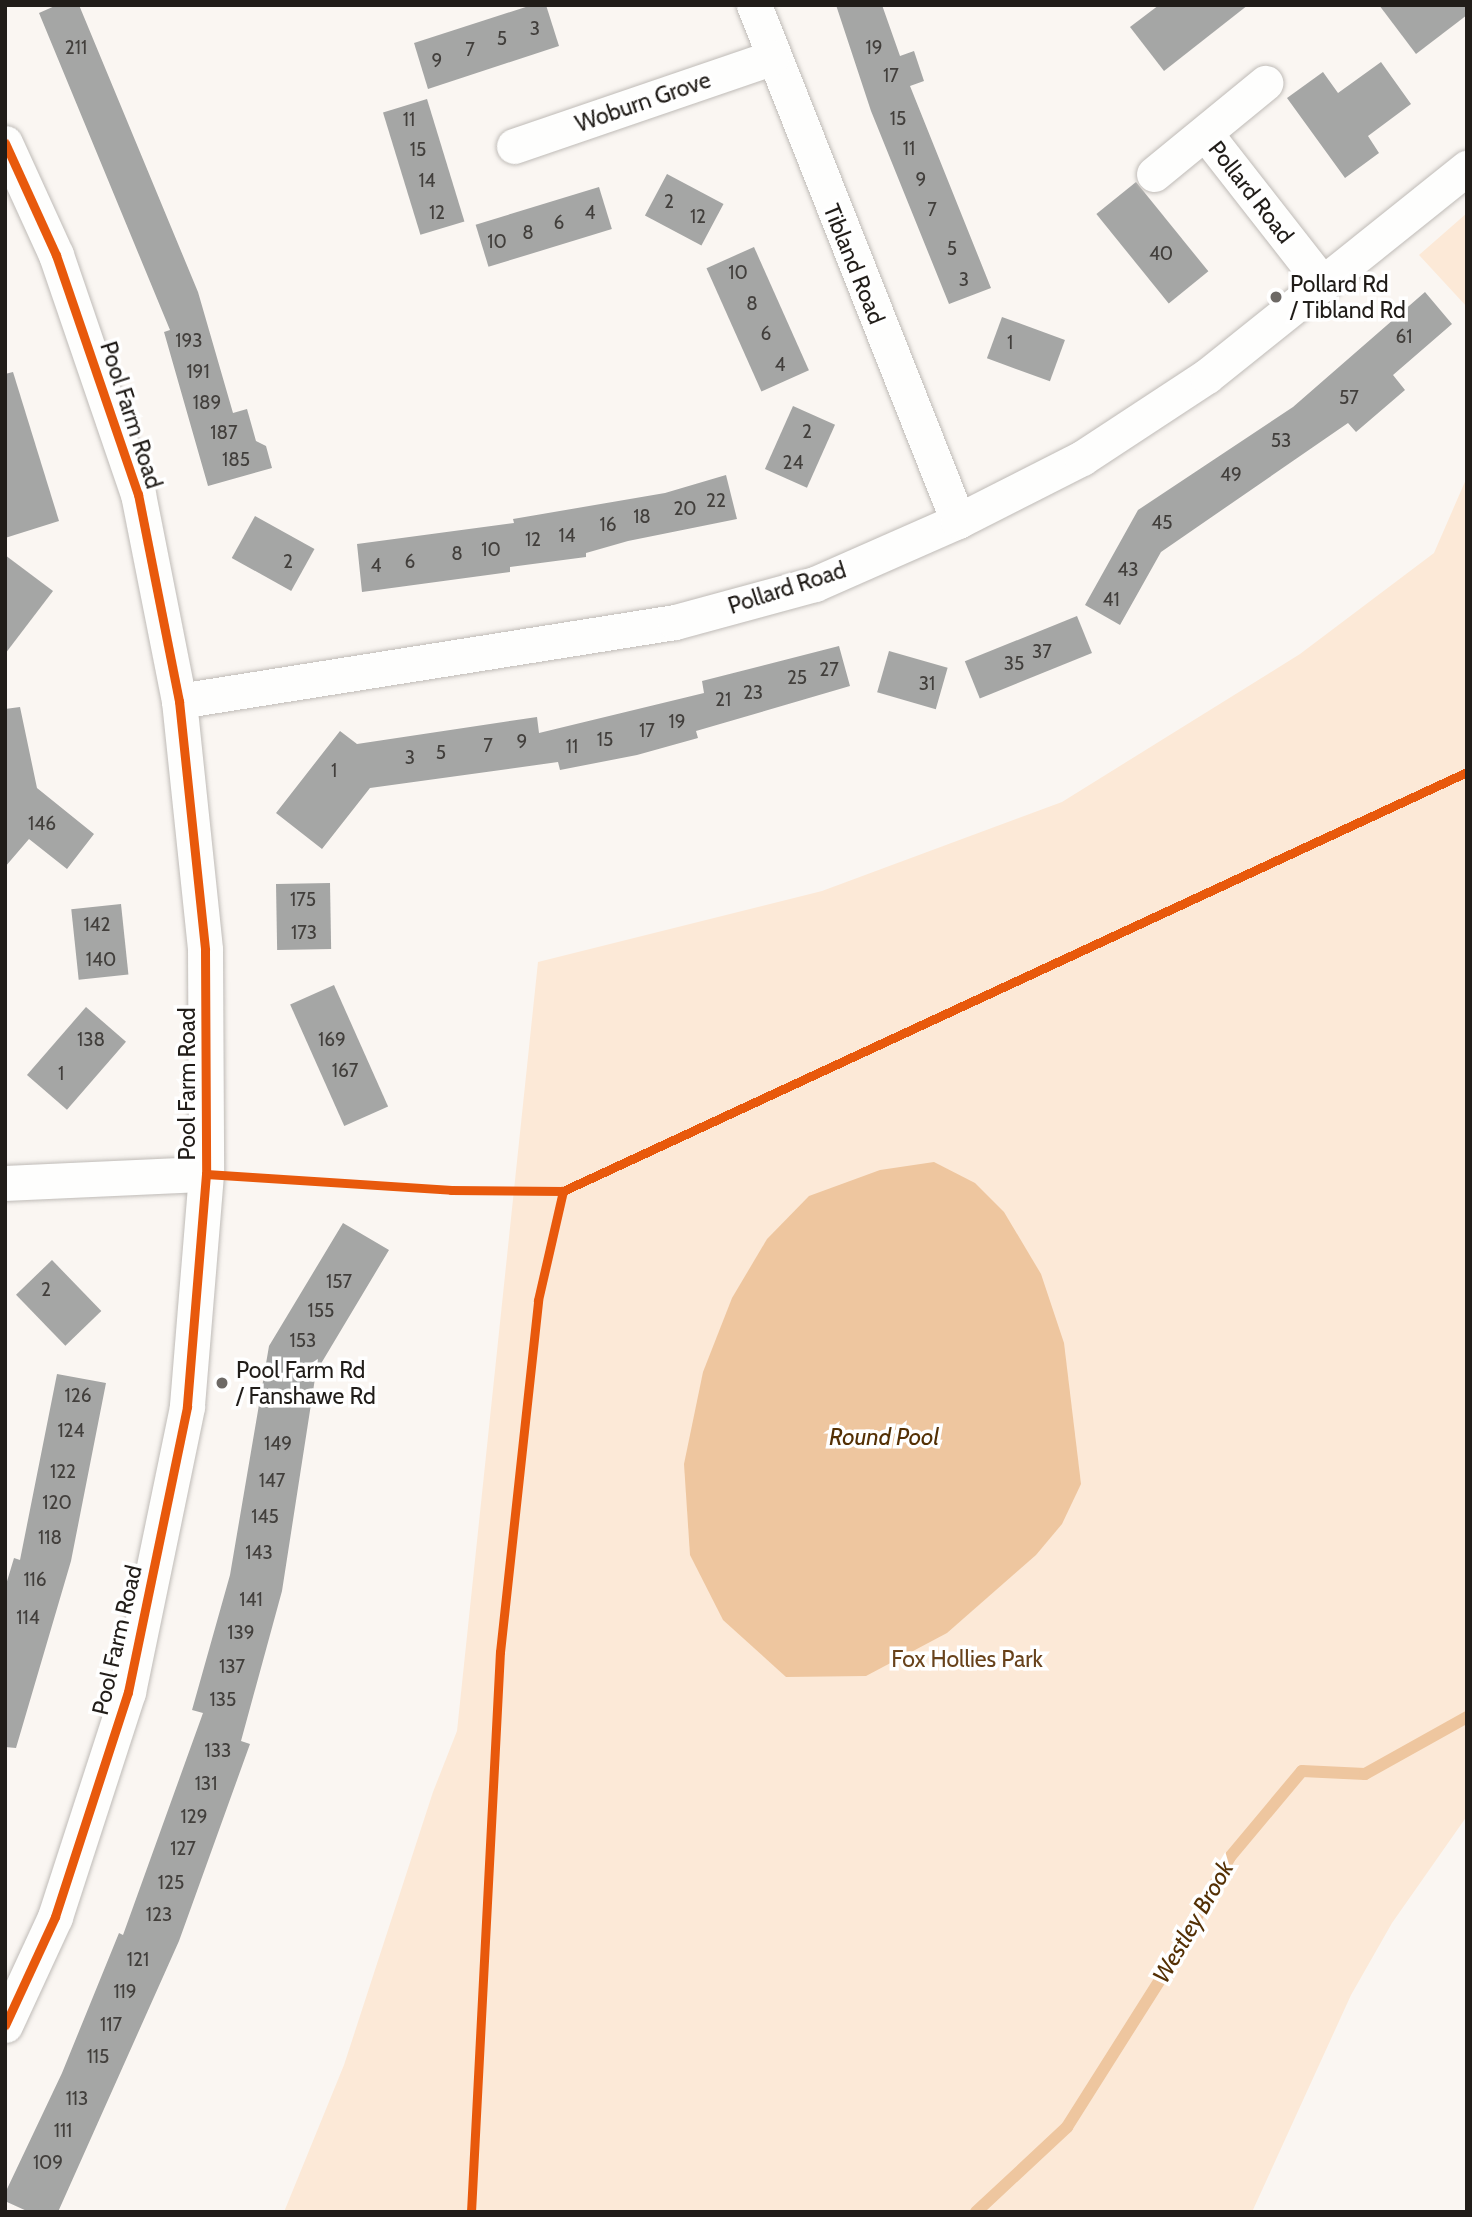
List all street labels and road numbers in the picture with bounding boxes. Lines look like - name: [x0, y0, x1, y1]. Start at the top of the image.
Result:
- street label: Woburn Grove: [572, 66, 714, 138]
- street label: Pollard Road: [1203, 135, 1299, 249]
- street label: Tibland Road: [817, 200, 891, 328]
- street label: Pool Farm Road: [94, 338, 168, 492]
- street label: Pollard Road: [725, 556, 849, 620]
- street label: Pool Farm Road: [173, 1007, 201, 1161]
- street label: Pool Farm Road: [86, 1562, 148, 1718]

